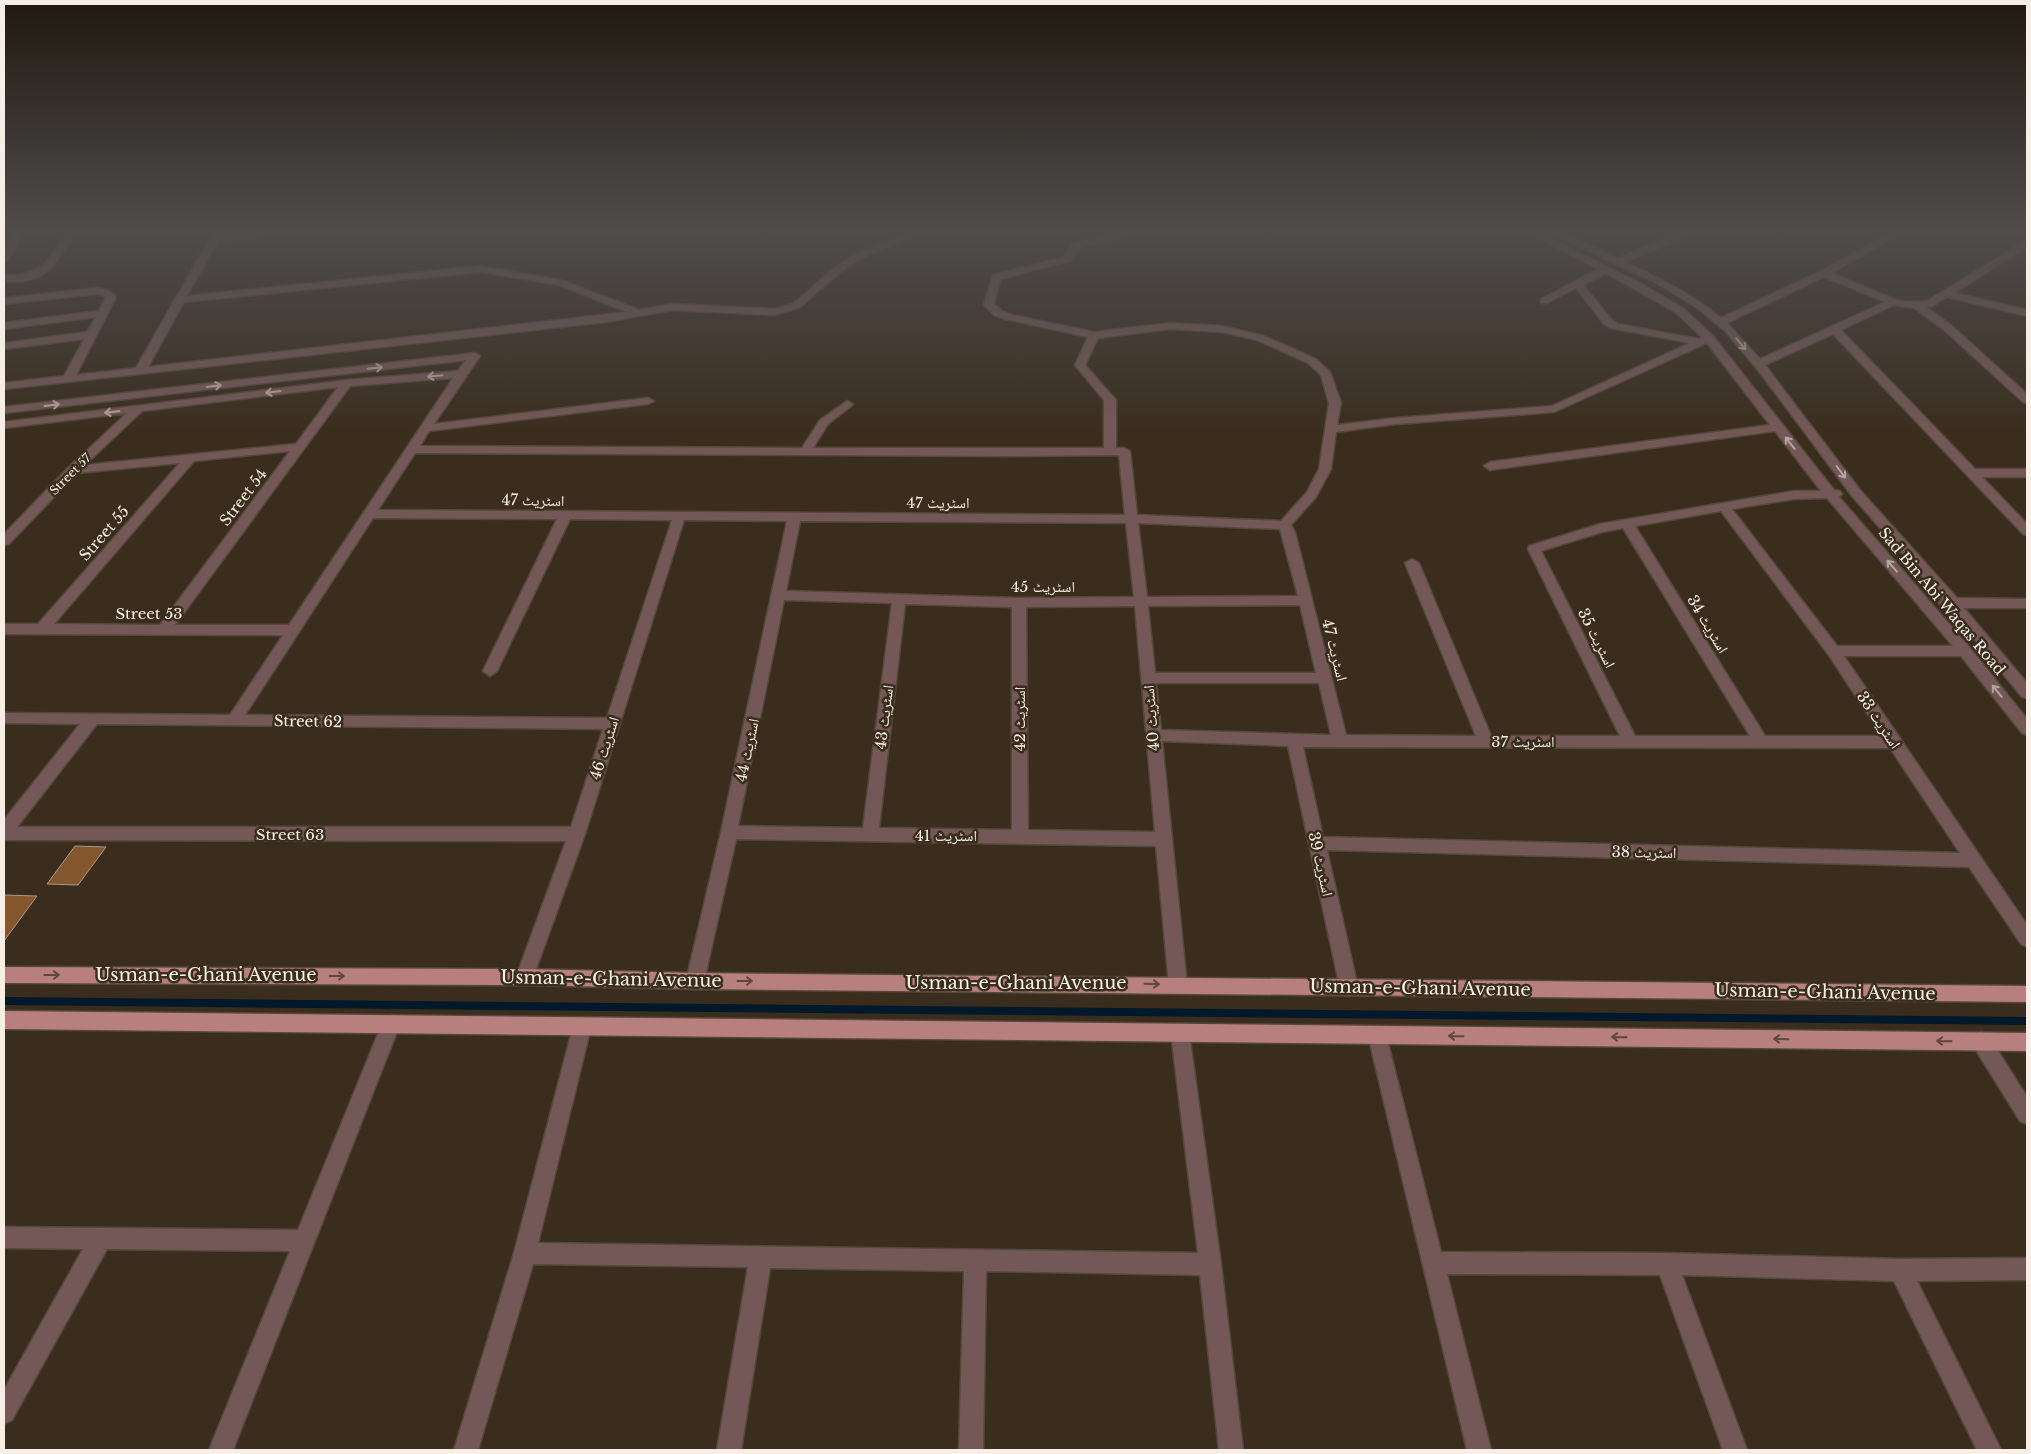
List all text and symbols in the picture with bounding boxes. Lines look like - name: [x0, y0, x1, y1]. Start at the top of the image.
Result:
- one-way arrow: [1736, 337, 1747, 350]
- one-way arrow: [367, 363, 383, 373]
- one-way arrow: [427, 372, 443, 381]
- one-way arrow: [205, 381, 221, 391]
- one-way arrow: [266, 387, 282, 397]
- one-way arrow: [44, 400, 60, 410]
- one-way arrow: [104, 407, 120, 417]
- one-way arrow: [1785, 436, 1796, 449]
- street label: Street 57: [46, 449, 95, 498]
- street label: Street 54: [215, 465, 271, 529]
- one-way arrow: [1835, 465, 1846, 478]
- street label: اسٹریٹ 47: [501, 490, 565, 510]
- street label: اسٹریٹ 47: [907, 493, 969, 512]
- street label: Street 55: [75, 502, 133, 564]
- street label: Sad Bin Abi Waqas Road: [1875, 523, 2009, 679]
- one-way arrow: [1887, 560, 1898, 573]
- street label: اسٹریٹ 45: [1011, 577, 1075, 596]
- street label: اسٹریٹ 34: [1683, 591, 1733, 657]
- street label: Street 53: [115, 604, 183, 623]
- street label: اسٹریٹ 35: [1574, 605, 1620, 671]
- street label: اسٹریٹ 47: [1318, 617, 1352, 683]
- street label: اسٹریٹ 43: [871, 684, 897, 750]
- street label: اسٹریٹ 40: [1139, 684, 1163, 752]
- one-way arrow: [1991, 685, 2002, 698]
- street label: اسٹریٹ 42: [1010, 687, 1029, 751]
- street label: اسٹریٹ 33: [1853, 688, 1905, 752]
- street label: Street 62: [274, 711, 342, 731]
- street label: اسٹریٹ 46: [585, 714, 623, 782]
- street label: اسٹریٹ 44: [731, 717, 763, 783]
- street label: اسٹریٹ 37: [1491, 732, 1555, 751]
- street label: Street 63: [256, 825, 324, 844]
- street label: اسٹریٹ 41: [915, 826, 977, 845]
- street label: اسٹریٹ 39: [1304, 830, 1338, 898]
- street label: اسٹریٹ 38: [1611, 842, 1677, 862]
- street label: Usman-e-Ghani Avenue: [95, 964, 317, 986]
- street label: Usman-e-Ghani Avenue: [500, 966, 722, 992]
- one-way arrow: [44, 970, 60, 980]
- one-way arrow: [329, 971, 345, 981]
- street label: Usman-e-Ghani Avenue: [905, 972, 1127, 994]
- street label: Usman-e-Ghani Avenue: [1309, 975, 1531, 1001]
- one-way arrow: [736, 976, 753, 986]
- street label: Usman-e-Ghani Avenue: [1714, 979, 1936, 1005]
- one-way arrow: [1144, 980, 1160, 989]
- one-way arrow: [1448, 1031, 1464, 1040]
- one-way arrow: [1611, 1032, 1627, 1042]
- one-way arrow: [1773, 1034, 1790, 1044]
- one-way arrow: [1936, 1036, 1952, 1046]

